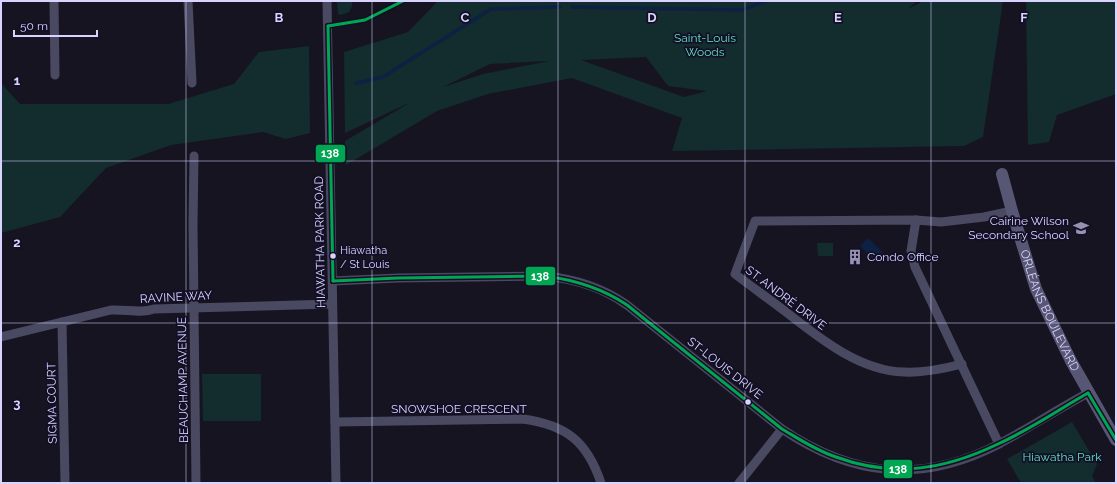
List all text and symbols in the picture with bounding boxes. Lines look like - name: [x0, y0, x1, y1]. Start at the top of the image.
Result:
- text: B: [275, 10, 284, 25]
- text: C: [461, 10, 470, 25]
- text: D: [647, 10, 657, 25]
- text: E: [834, 10, 842, 25]
- text: F: [1020, 10, 1028, 25]
- scale bar: [14, 12, 97, 38]
- text: 50 m: [20, 19, 48, 33]
- park label: Saint-Louis Woods: [674, 31, 736, 59]
- text: 1: [14, 73, 21, 88]
- line badge: 138: [315, 144, 346, 163]
- text: 138: [321, 147, 339, 160]
- street label: HIAWATHA PARK ROAD: [312, 175, 328, 308]
- place label: Cairine Wilson Secondary School: [968, 214, 1070, 242]
- school or university icon: Cairine Wilson Secondary School: [1072, 219, 1090, 237]
- text: 2: [13, 235, 21, 250]
- place label: Hiawatha / St Louis: [340, 244, 390, 271]
- building icon: Condo Office: [846, 248, 864, 266]
- street label: ORLÉANS BOULEVARD: [1017, 248, 1083, 374]
- place label: Condo Office: [867, 250, 938, 264]
- marker: Hiawatha / St Louis: [328, 251, 338, 261]
- street label: ST. ANDRÉ DRIVE: [743, 263, 829, 333]
- line badge: 138: [525, 266, 556, 286]
- text: 138: [531, 270, 549, 283]
- street label: RAVINE WAY: [140, 288, 213, 306]
- street label: BEAUCHAMP AVENUE: [175, 317, 191, 443]
- street label: ST-LOUIS DRIVE: [685, 334, 765, 402]
- street label: SIGMA COURT: [44, 361, 60, 444]
- text: 3: [13, 396, 21, 411]
- unlabelled marker: [743, 397, 753, 407]
- street label: SNOWSHOE CRESCENT: [391, 402, 528, 416]
- park label: Hiawatha Park: [1022, 450, 1102, 464]
- line badge: 138: [883, 459, 913, 479]
- text: 138: [889, 463, 907, 476]

